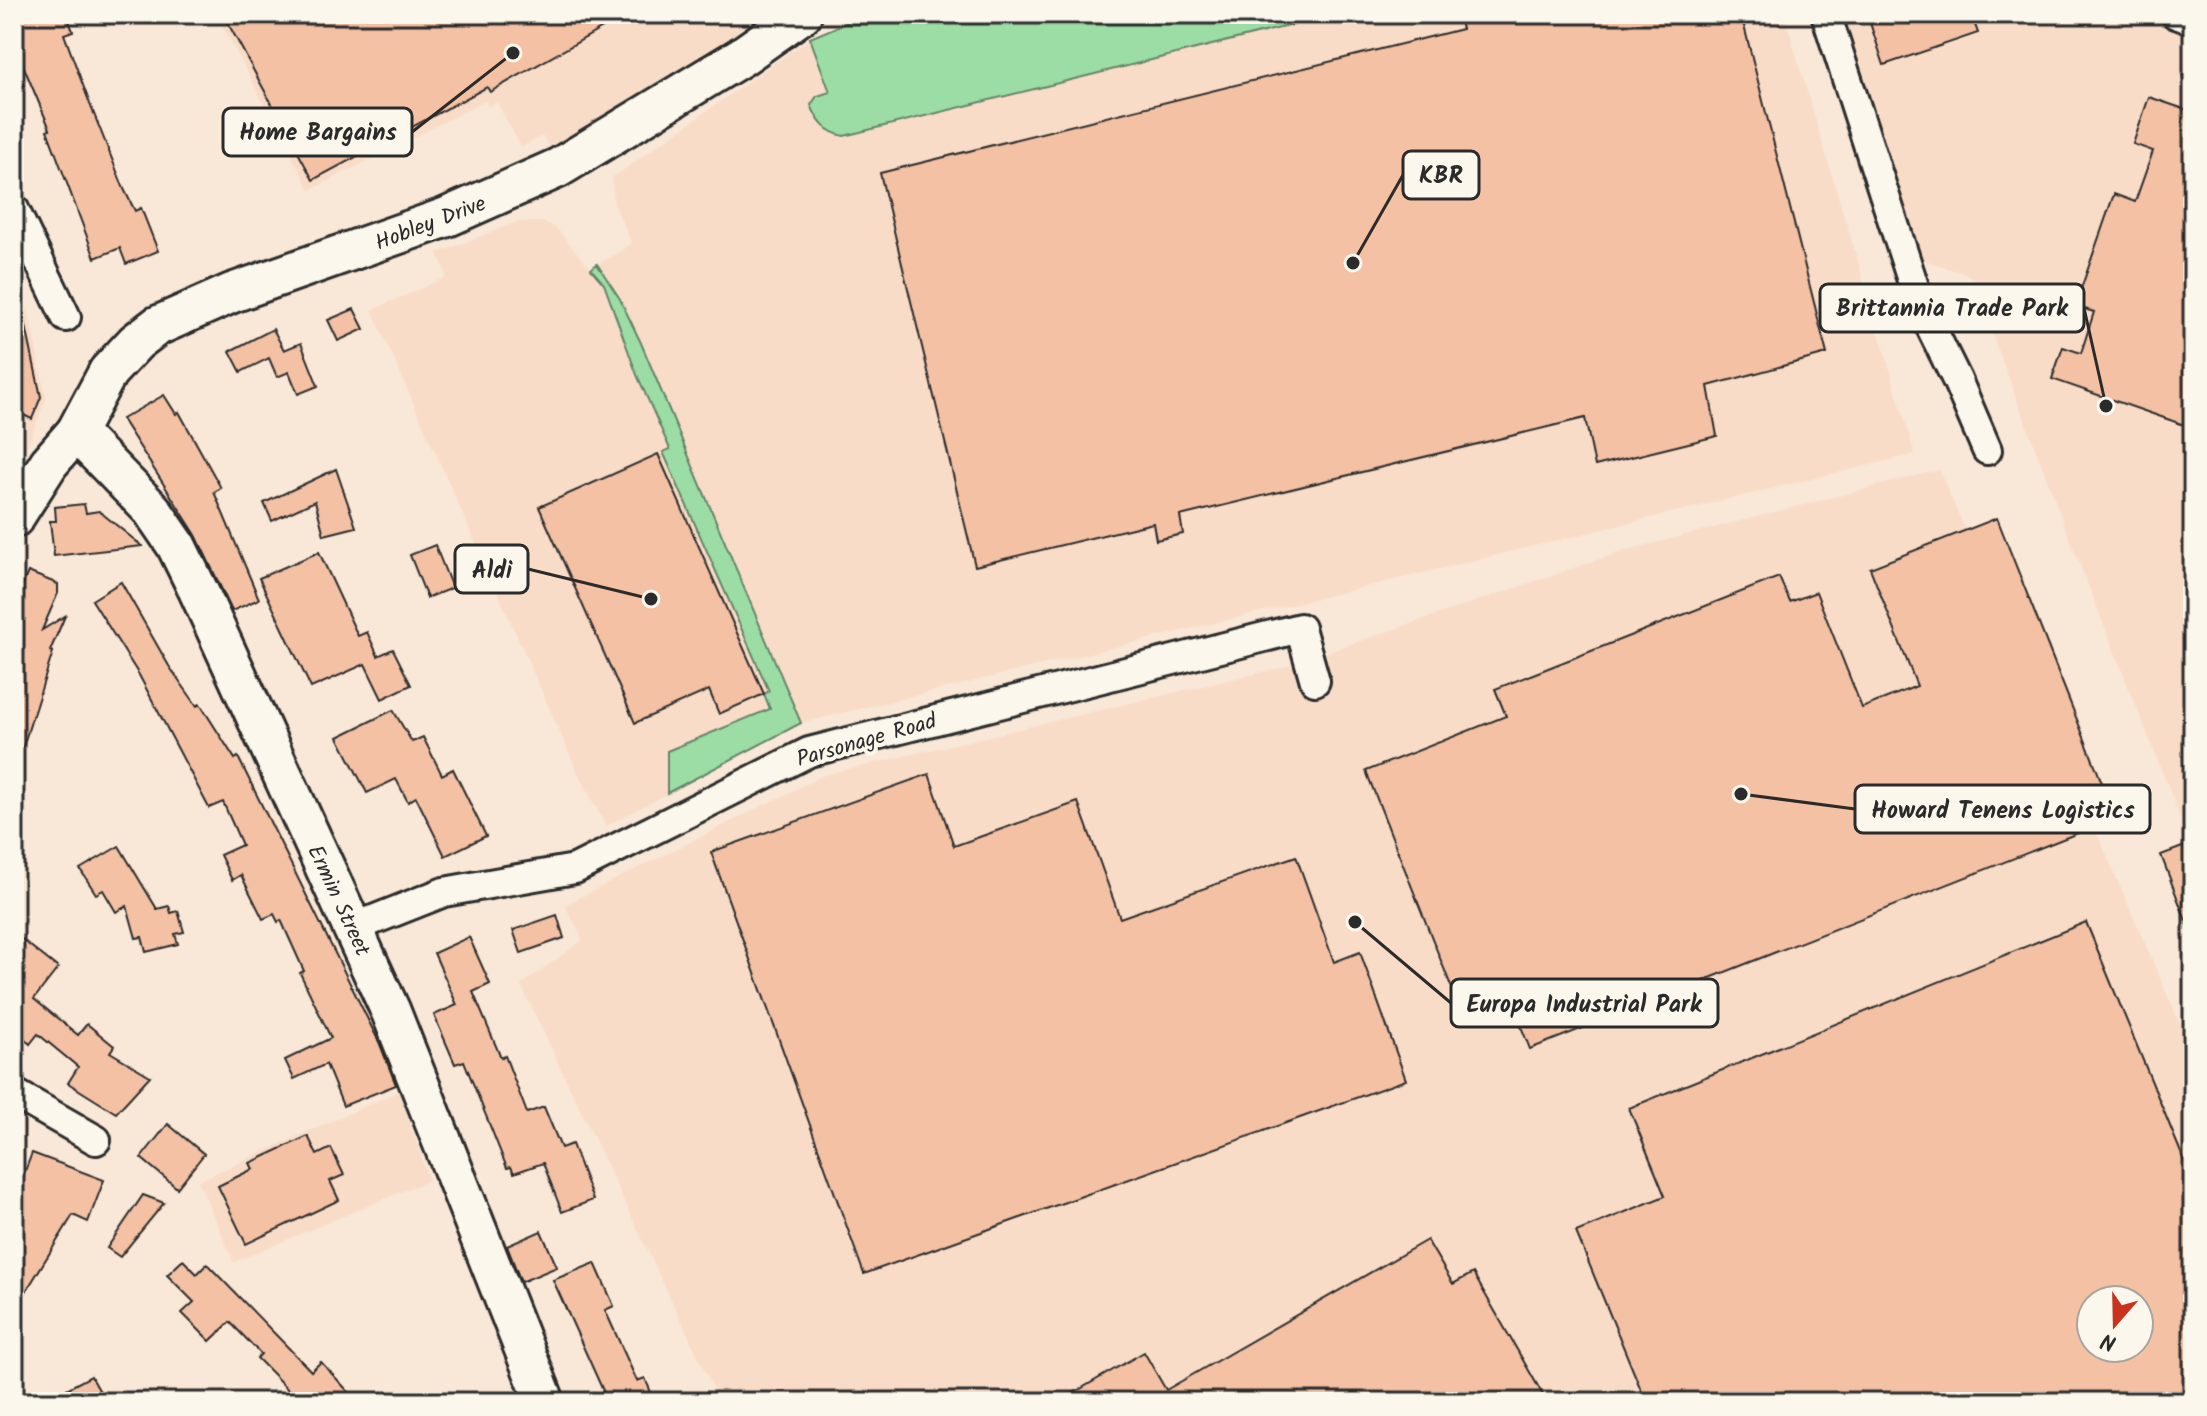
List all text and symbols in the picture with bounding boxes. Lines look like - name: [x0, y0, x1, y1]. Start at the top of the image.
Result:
- callout: Home Bargains: [223, 108, 412, 156]
- text: Home Bargains: [239, 114, 397, 153]
- callout: KBR: [1403, 151, 1479, 199]
- text: KBR: [1419, 157, 1463, 196]
- street label: Hobley Drive: [370, 187, 492, 262]
- callout: Brittannia Trade Park: [1820, 284, 2084, 332]
- text: Brittannia Trade Park: [1836, 290, 2069, 329]
- callout: Aldi: [455, 545, 528, 593]
- text: Aldi: [472, 552, 513, 591]
- street label: Parsonage Road: [793, 704, 942, 778]
- callout: Howard Tenens Logistics: [1855, 785, 2150, 833]
- text: Howard Tenens Logistics: [1871, 792, 2135, 831]
- street label: Ermin Street: [297, 840, 379, 963]
- callout: Europa Industrial Park: [1451, 979, 1718, 1027]
- text: Europa Industrial Park: [1467, 986, 1703, 1025]
- north arrow: [2075, 1284, 2155, 1364]
- text: N: [2096, 1322, 2122, 1359]

